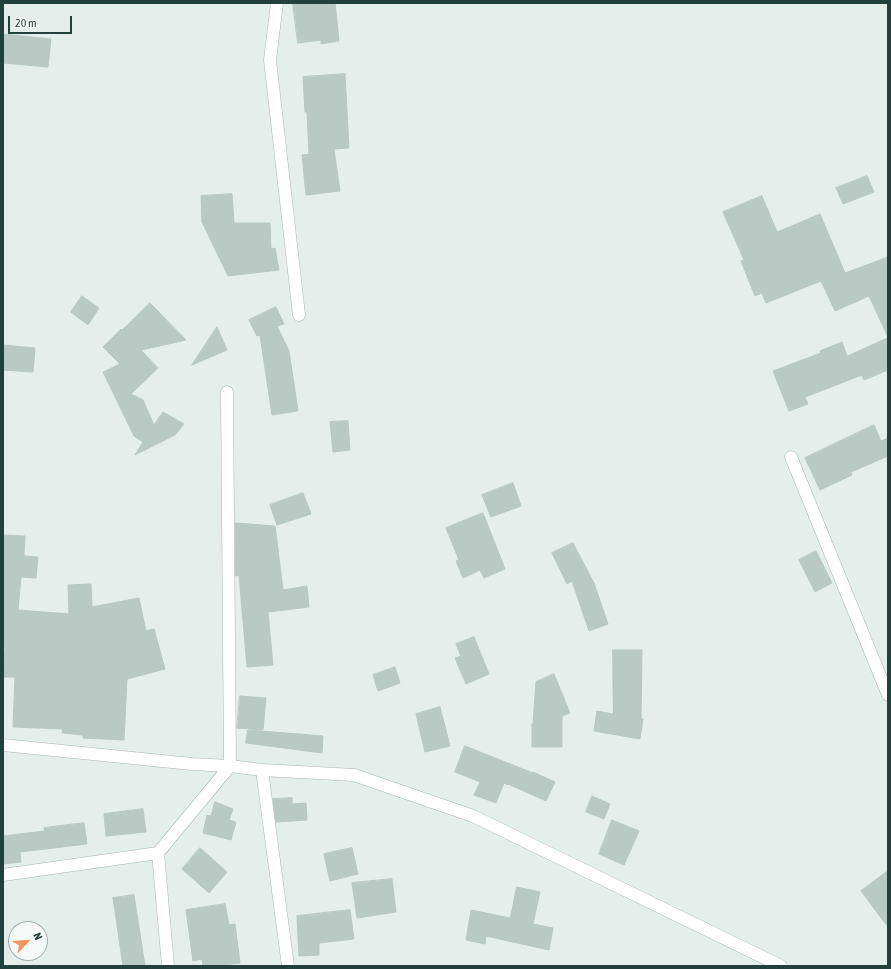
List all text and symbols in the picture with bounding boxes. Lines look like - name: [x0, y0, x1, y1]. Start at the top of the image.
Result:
- scale bar: [10, 8, 74, 34]
- text: 20 m: [15, 16, 37, 30]
- north arrow: [8, 921, 48, 961]
- text: N: [31, 931, 45, 942]

